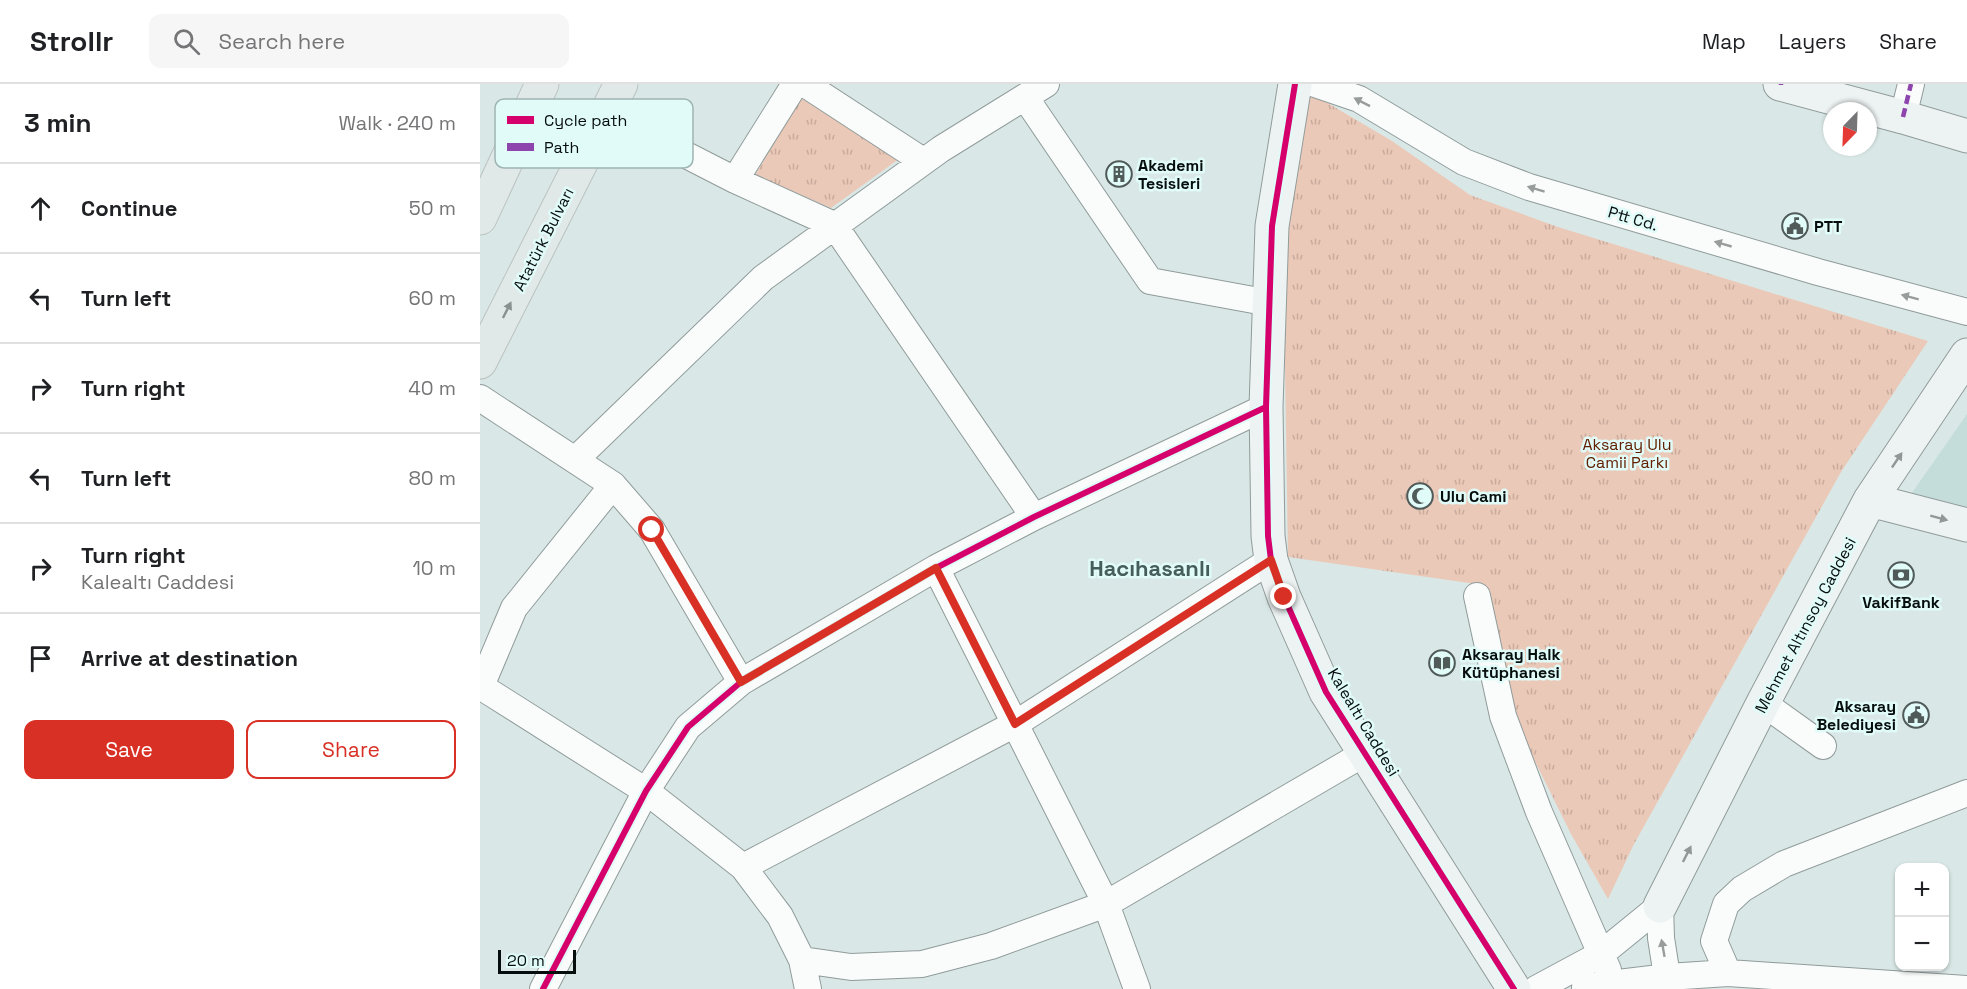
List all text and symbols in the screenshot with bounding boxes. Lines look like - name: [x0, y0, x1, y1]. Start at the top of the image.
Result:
- search box: [149, 14, 569, 68]
- text: Strollr: [30, 23, 113, 59]
- icon: search: [170, 25, 203, 58]
- text: Search here: [218, 27, 345, 55]
- text: Map: [1702, 28, 1746, 55]
- text: Layers: [1779, 28, 1846, 55]
- text: Share: [1879, 28, 1937, 55]
- one-way arrow: [1353, 97, 1371, 107]
- legend: [495, 99, 693, 168]
- north arrow: [1823, 102, 1877, 156]
- text: 3 min: [24, 106, 92, 140]
- text: Walk · 240 m: [338, 110, 456, 136]
- text: Cycle path: [544, 110, 627, 131]
- text: Path: [544, 137, 579, 158]
- place label: Akademi Tesisleri: [1138, 155, 1203, 194]
- building icon: Akademi Tesisleri: [1104, 159, 1134, 189]
- street label: Atatürk Bulvarı: [508, 184, 579, 295]
- one-way arrow: [1527, 184, 1545, 193]
- icon: ahead: [24, 192, 57, 225]
- text: Continue: [81, 194, 177, 222]
- text: 50 m: [409, 195, 456, 221]
- street label: Ptt Cd.: [1606, 201, 1660, 236]
- public building icon: PTT: [1780, 211, 1810, 241]
- place label: PTT: [1814, 216, 1843, 237]
- one-way arrow: [1714, 239, 1732, 248]
- icon: left: [24, 282, 57, 315]
- text: Turn left: [81, 284, 171, 312]
- text: 60 m: [409, 285, 456, 311]
- one-way arrow: [1901, 291, 1920, 301]
- one-way arrow: [501, 301, 511, 319]
- icon: right: [24, 372, 57, 405]
- text: Turn right: [81, 374, 186, 402]
- text: 40 m: [408, 375, 456, 401]
- park label: Aksaray Ulu Camii Parkı: [1582, 434, 1672, 473]
- one-way arrow: [1891, 452, 1903, 468]
- icon: left: [24, 462, 57, 495]
- text: Turn left: [81, 464, 171, 492]
- text: 80 m: [408, 465, 456, 491]
- mosque icon: Ulu Cami: [1405, 481, 1435, 511]
- place label: Ulu Cami: [1440, 486, 1506, 507]
- one-way arrow: [1930, 513, 1948, 523]
- route start: [638, 516, 664, 542]
- street label: Mehmet Altınsoy Caddesi: [1750, 534, 1861, 717]
- text: Turn right: [81, 541, 186, 569]
- icon: right: [24, 552, 57, 585]
- district label: Hacıhasanlı: [1089, 554, 1211, 582]
- text: 10 m: [412, 555, 456, 581]
- bank icon: VakifBank: [1886, 560, 1916, 590]
- text: Kalealtı Caddesi: [81, 569, 234, 595]
- route end: [1270, 583, 1296, 609]
- place label: VakifBank: [1862, 592, 1940, 613]
- icon: arrive: [24, 642, 57, 675]
- text: Arrive at destination: [81, 644, 298, 672]
- place label: Aksaray Halk Kütüphanesi: [1462, 644, 1561, 683]
- library icon: Aksaray Halk Kütüphanesi: [1427, 648, 1457, 678]
- street label: Kalealtı Caddesi: [1323, 664, 1404, 780]
- place label: Aksaray Belediyesi: [1816, 696, 1896, 735]
- public building icon: Aksaray Belediyesi: [1901, 700, 1931, 730]
- button: Save: [24, 720, 234, 779]
- button: Share: [246, 720, 456, 779]
- one-way arrow: [1682, 845, 1691, 862]
- map controls: [1895, 863, 1949, 971]
- button: +: [1895, 863, 1949, 917]
- button: −: [1895, 917, 1949, 971]
- one-way arrow: [1658, 938, 1667, 957]
- scale bar: [498, 947, 576, 974]
- text: 20 m: [507, 950, 545, 971]

